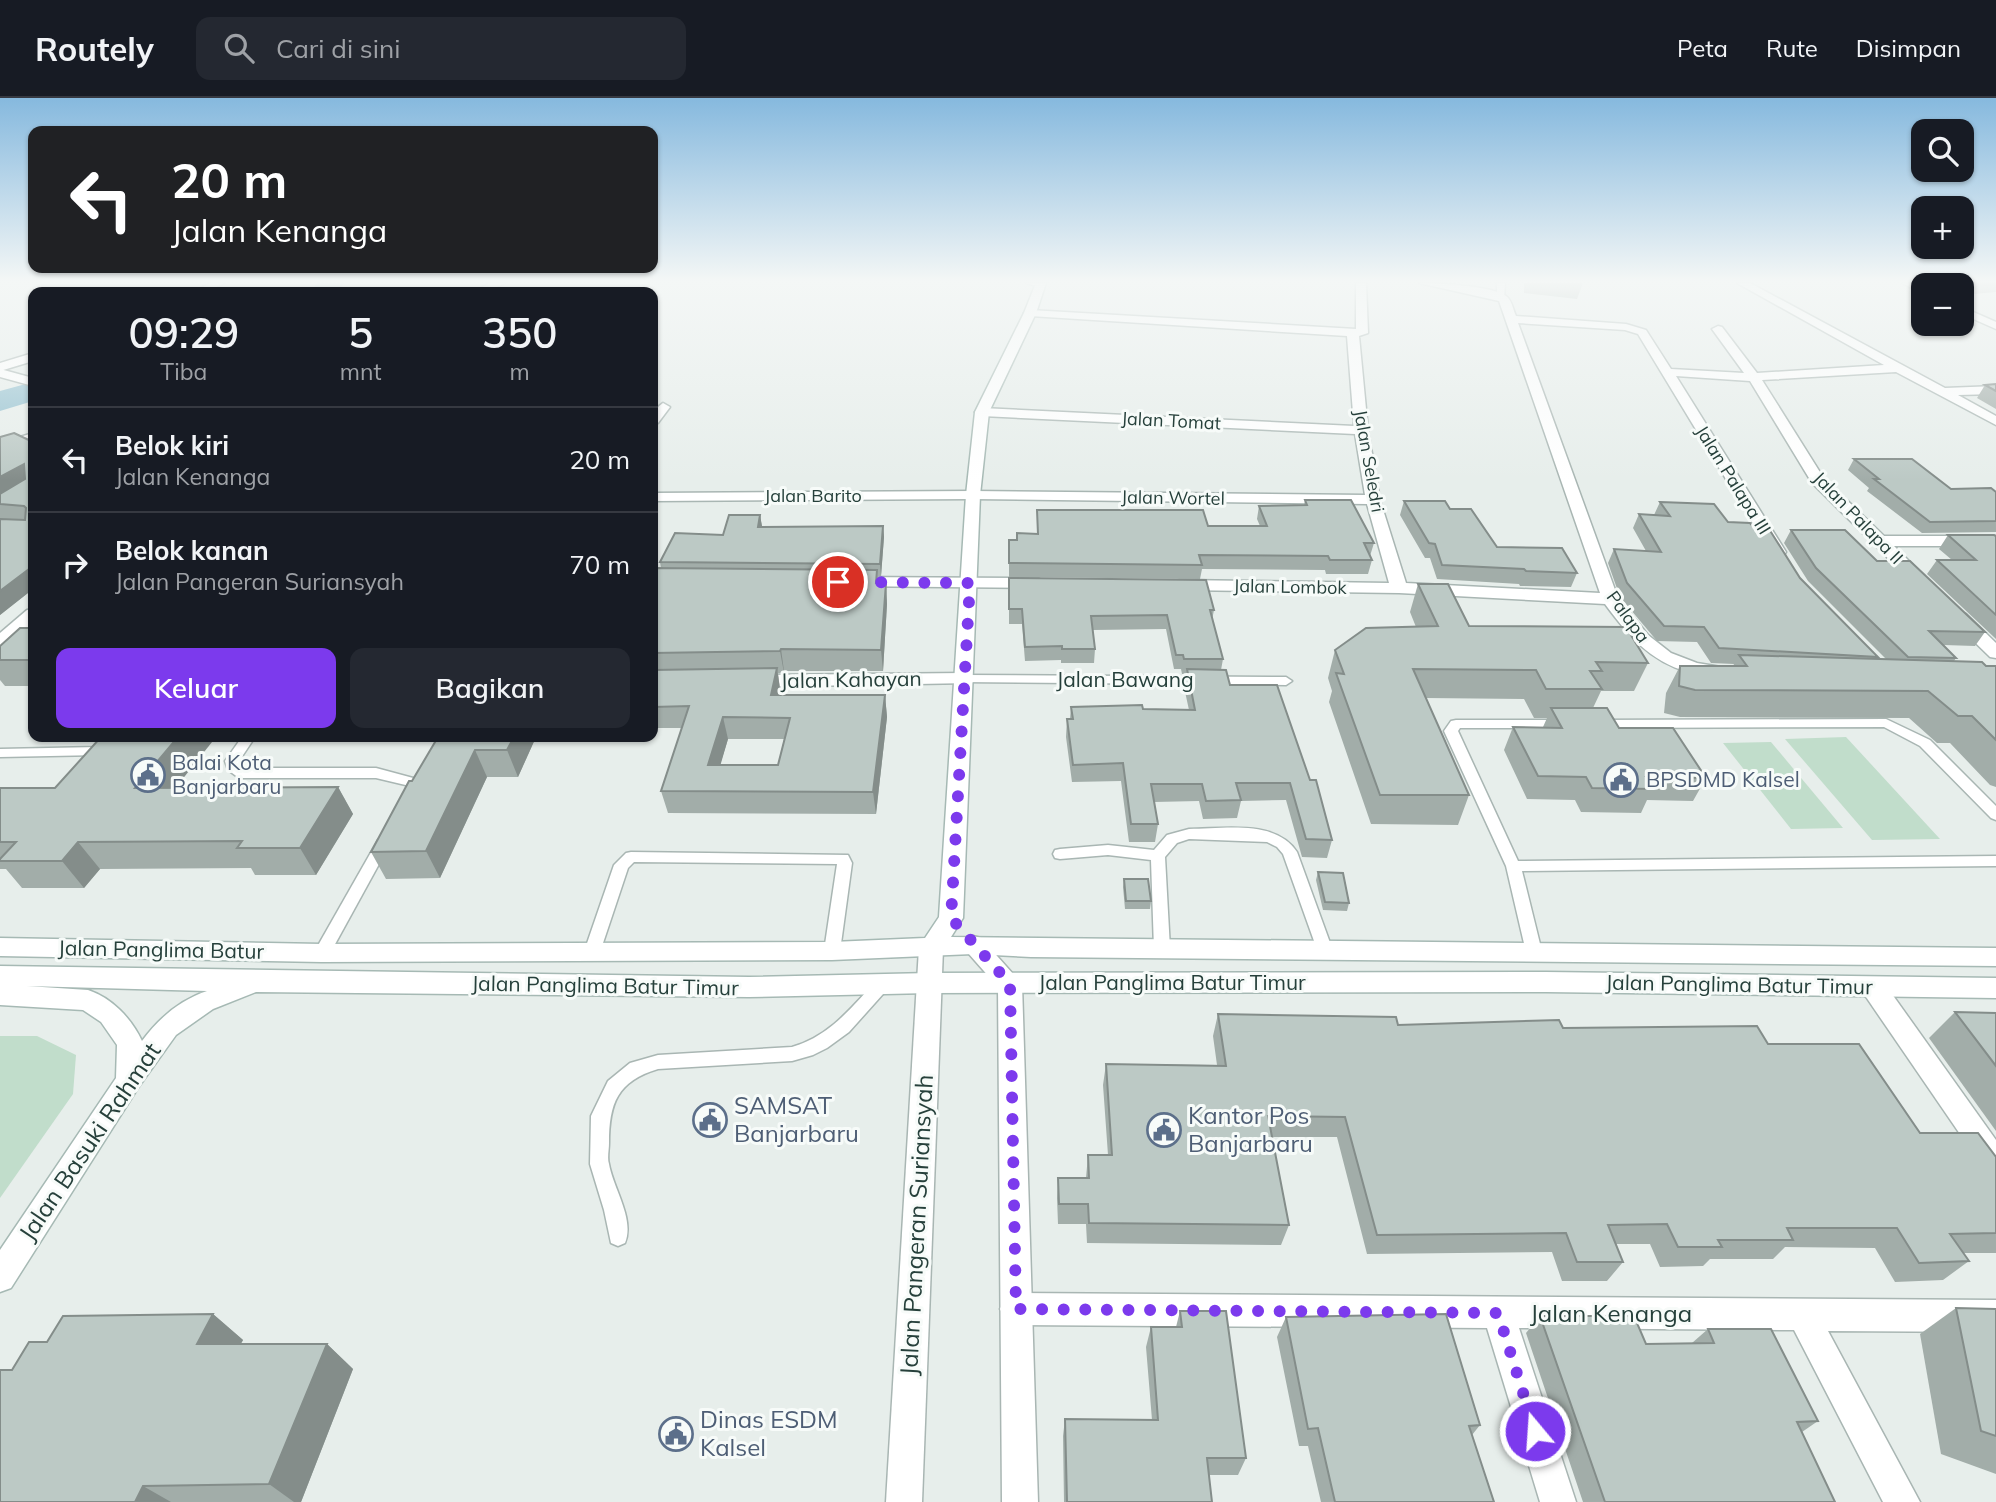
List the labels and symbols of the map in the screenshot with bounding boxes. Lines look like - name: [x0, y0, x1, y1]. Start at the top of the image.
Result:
- street label: Jalan Tomat: [1121, 406, 1221, 435]
- street label: Jalan Seledri: [1349, 408, 1390, 514]
- street label: Jalan Palapa III: [1691, 421, 1776, 539]
- street label: Jalan Palapa II: [1808, 467, 1908, 569]
- street label: Jalan Barito: [764, 484, 862, 507]
- street label: Jalan Wortel: [1121, 485, 1225, 510]
- pin: [808, 552, 868, 612]
- street label: Jalan Lombok: [1233, 574, 1348, 599]
- street label: Palapa: [1602, 586, 1655, 647]
- street label: Jalan Kahayan: [780, 665, 922, 693]
- street label: Jalan Bawang: [1056, 666, 1194, 692]
- place label: Balai Kota Banjarbaru: [172, 749, 281, 799]
- public building icon: Balai Kota Banjarbaru: [129, 756, 167, 794]
- public building icon: BPSDMD Kalsel: [1602, 761, 1640, 799]
- place label: BPSDMD Kalsel: [1646, 766, 1800, 792]
- street label: Jalan Panglima Batur: [58, 934, 265, 964]
- street label: Jalan Panglima Batur Timur: [1038, 969, 1306, 995]
- street label: Jalan Panglima Batur Timur: [1605, 969, 1873, 999]
- street label: Jalan Panglima Batur Timur: [471, 970, 739, 1000]
- street label: Jalan Basuki Rahmat: [12, 1037, 167, 1246]
- street label: Jalan Pangeran Suriansyah: [893, 1074, 939, 1376]
- place label: SAMSAT Banjarbaru: [734, 1090, 859, 1148]
- place label: Kantor Pos Banjarbaru: [1188, 1100, 1313, 1158]
- public building icon: SAMSAT Banjarbaru: [691, 1101, 729, 1139]
- public building icon: Kantor Pos Banjarbaru: [1145, 1111, 1183, 1149]
- street label: Jalan Kenanga: [1530, 1298, 1692, 1328]
- position arrow: [1498, 1394, 1572, 1468]
- place label: Dinas ESDM Kalsel: [700, 1404, 838, 1462]
- public building icon: Dinas ESDM Kalsel: [657, 1415, 695, 1453]

